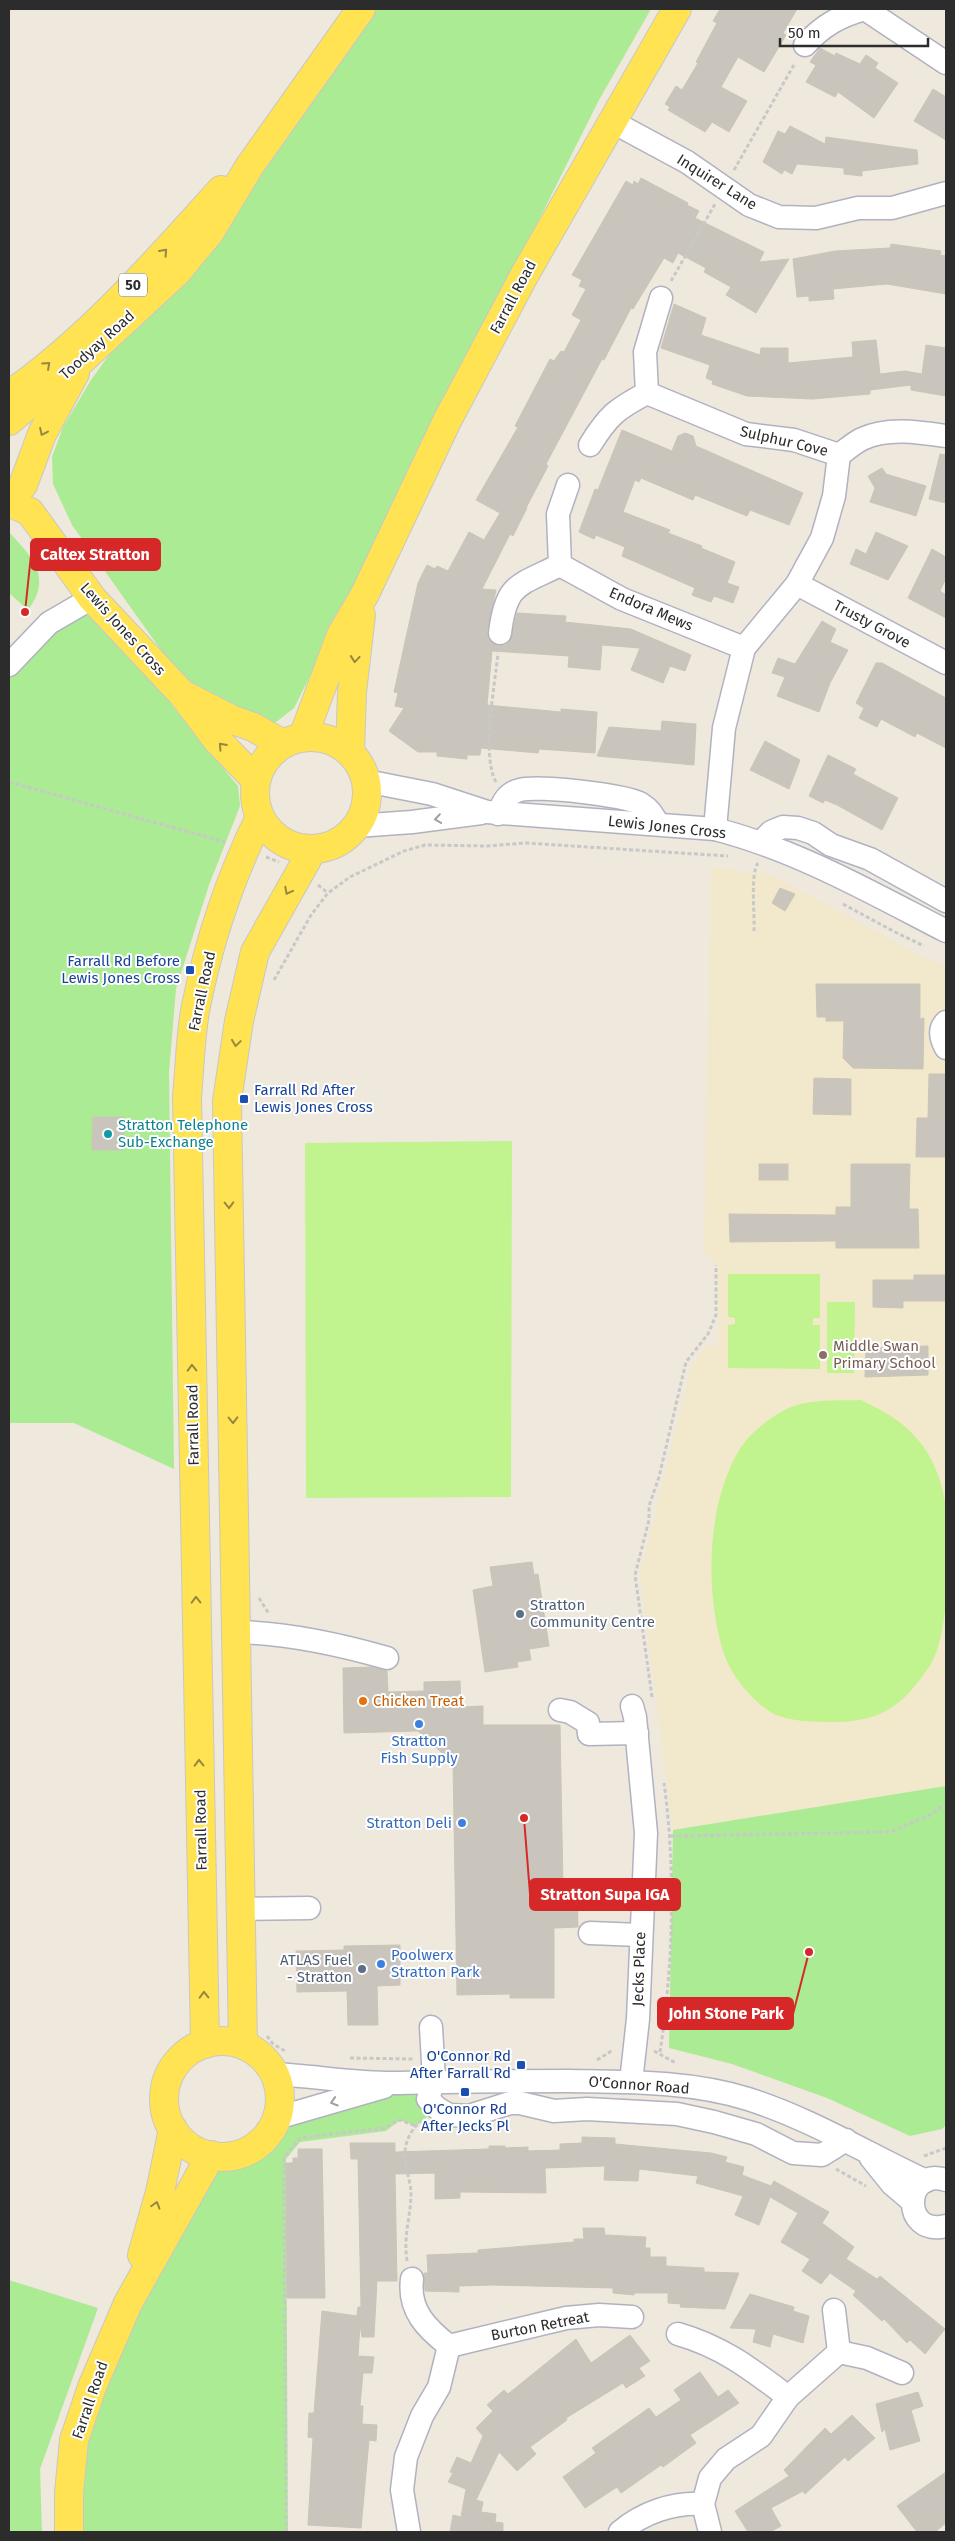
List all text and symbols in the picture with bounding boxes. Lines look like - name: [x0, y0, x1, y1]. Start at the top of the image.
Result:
- scale bar: [780, 15, 928, 47]
- text: 50 m: [788, 24, 821, 42]
- street label: Inquirer Lane: [674, 150, 760, 214]
- one-way arrow: [158, 249, 167, 258]
- street label: Farrall Road: [486, 257, 540, 337]
- road number: 50: [119, 274, 147, 296]
- street label: Toodyay Road: [56, 307, 138, 383]
- one-way arrow: [42, 362, 51, 371]
- street label: Sulphur Cove: [738, 422, 830, 460]
- one-way arrow: [39, 427, 49, 436]
- callout: Caltex Stratton: [31, 539, 160, 570]
- text: Caltex Stratton: [40, 545, 150, 564]
- street label: Lewis Jones Cross: [77, 579, 169, 679]
- street label: Endora Mews: [606, 583, 696, 635]
- street label: Trusty Grove: [830, 596, 914, 652]
- one-way arrow: [349, 656, 360, 664]
- one-way arrow: [219, 742, 228, 751]
- street label: Lewis Jones Cross: [607, 812, 727, 842]
- one-way arrow: [434, 813, 442, 824]
- one-way arrow: [284, 886, 294, 895]
- street label: Farrall Road: [185, 949, 219, 1033]
- place label: Farrall Rd Before Lewis Jones Cross: [61, 952, 180, 987]
- marker: Farrall Rd Before Lewis Jones Cross: [184, 964, 196, 976]
- one-way arrow: [231, 1039, 241, 1047]
- place label: Farrall Rd After Lewis Jones Cross: [254, 1081, 373, 1116]
- marker: Farrall Rd After Lewis Jones Cross: [238, 1093, 250, 1105]
- place label: Stratton Telephone Sub-Exchange: [118, 1116, 248, 1151]
- marker: Stratton Telephone Sub-Exchange: [102, 1128, 114, 1140]
- one-way arrow: [224, 1202, 234, 1209]
- place label: Middle Swan Primary School: [833, 1337, 936, 1372]
- marker: Middle Swan Primary School: [817, 1349, 829, 1361]
- one-way arrow: [187, 1363, 197, 1371]
- street label: Farrall Road: [183, 1384, 203, 1466]
- one-way arrow: [228, 1416, 238, 1424]
- one-way arrow: [191, 1596, 201, 1604]
- place label: Stratton Community Centre: [530, 1596, 655, 1631]
- marker: Stratton Community Centre: [514, 1608, 526, 1620]
- place label: Chicken Treat: [373, 1692, 465, 1710]
- marker: Chicken Treat: [357, 1695, 369, 1707]
- marker: Stratton Fish Supply: [413, 1718, 425, 1730]
- place label: Stratton Fish Supply: [380, 1732, 458, 1767]
- one-way arrow: [194, 1758, 204, 1766]
- street label: Farrall Road: [191, 1789, 211, 1871]
- place label: Stratton Deli: [366, 1814, 452, 1832]
- marker: Stratton Deli: [456, 1817, 468, 1829]
- callout: Stratton Supa IGA: [530, 1879, 680, 1910]
- text: Stratton Supa IGA: [540, 1885, 670, 1904]
- street label: Jecks Place: [629, 1931, 649, 2007]
- place label: Poolwerx Stratton Park: [391, 1946, 480, 1981]
- place label: ATLAS Fuel - Stratton: [280, 1951, 353, 1986]
- marker: Poolwerx Stratton Park: [375, 1958, 387, 1970]
- marker: ATLAS Fuel - Stratton: [356, 1963, 368, 1975]
- one-way arrow: [199, 1991, 209, 1998]
- callout: John Stone Park: [658, 1998, 793, 2029]
- text: John Stone Park: [667, 2004, 784, 2023]
- place label: O'Connor Rd After Farrall Rd: [410, 2047, 511, 2082]
- marker: O'Connor Rd After Farrall Rd: [515, 2059, 527, 2071]
- street label: O'Connor Road: [588, 2072, 690, 2098]
- marker: O'Connor Rd After Jecks Pl: [459, 2086, 471, 2098]
- one-way arrow: [330, 2097, 338, 2107]
- place label: O'Connor Rd After Jecks Pl: [421, 2100, 510, 2135]
- one-way arrow: [150, 2202, 160, 2210]
- street label: Burton Retreat: [489, 2308, 591, 2344]
- street label: Farrall Road: [68, 2359, 112, 2441]

